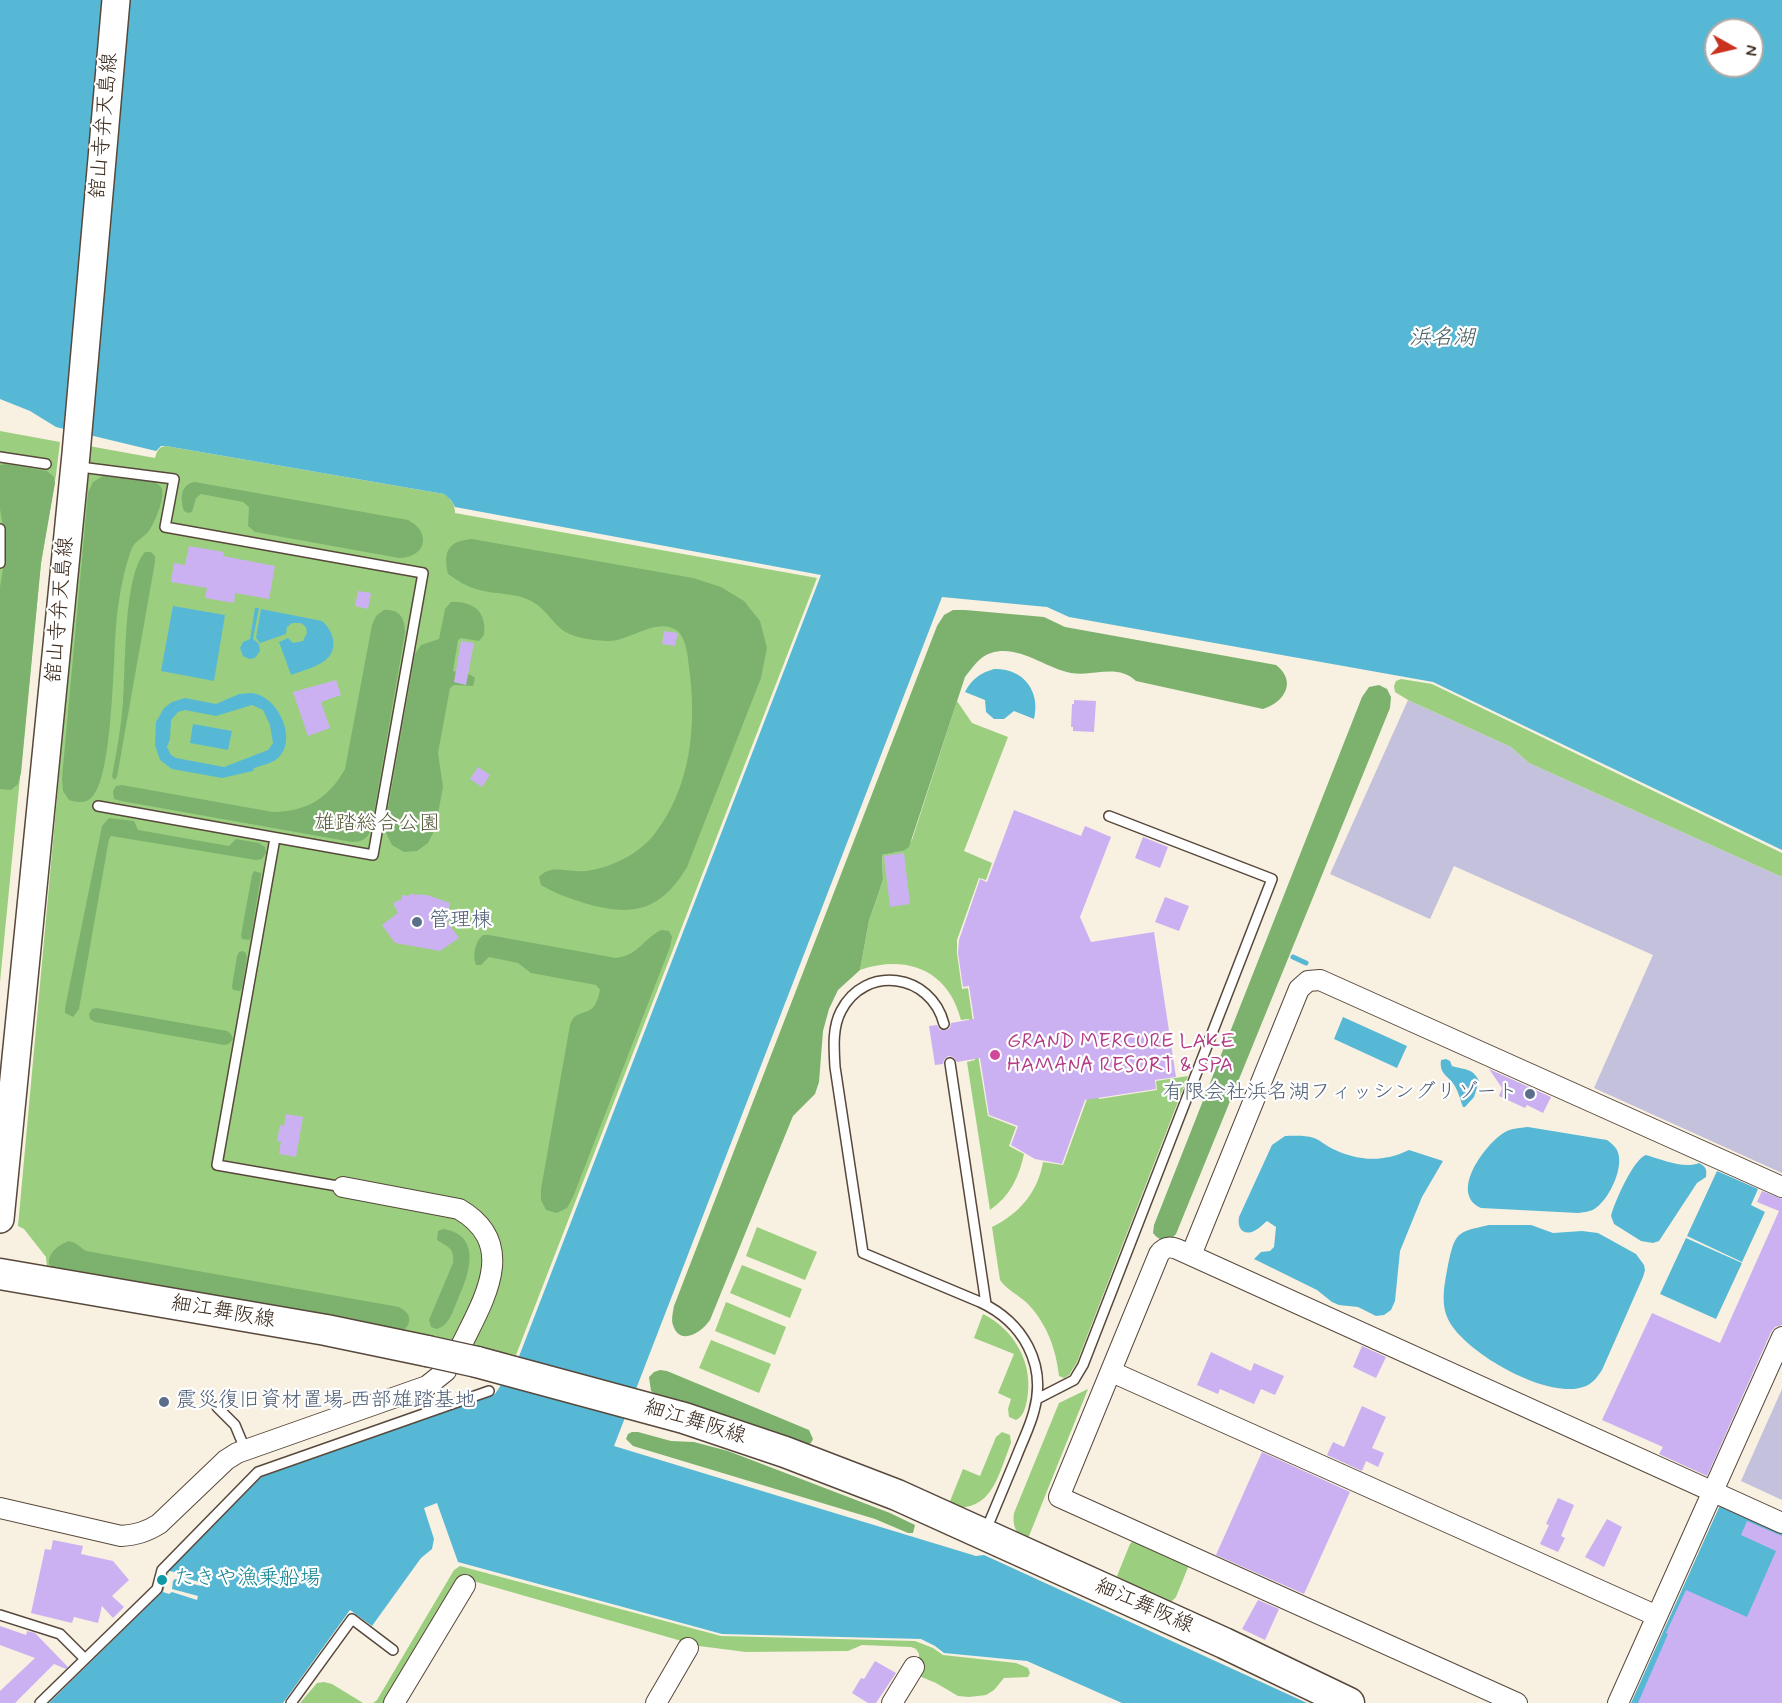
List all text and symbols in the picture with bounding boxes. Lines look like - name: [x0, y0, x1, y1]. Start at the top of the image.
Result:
- north arrow: [1704, 18, 1764, 78]
- text: N: [1739, 44, 1761, 57]
- street label: 舘山寺弁天島線: [86, 52, 124, 200]
- water label: 浜名湖: [1409, 326, 1475, 352]
- street label: 舘山寺弁天島線: [42, 536, 80, 684]
- park label: 雄踏総合公園: [314, 812, 440, 838]
- place label: 管理棟: [429, 909, 492, 935]
- marker: 管理棟: [410, 915, 424, 929]
- place label: GRAND MERCURE LAKE HAMANA RESORT & SPA: [1007, 1030, 1235, 1080]
- marker: GRAND MERCURE LAKE HAMANA RESORT & SPA: [988, 1048, 1002, 1062]
- place label: 有限会社浜名湖フィッシングリゾート: [1163, 1081, 1518, 1107]
- marker: 有限会社浜名湖フィッシングリゾート: [1523, 1087, 1537, 1101]
- street label: 細江舞阪線: [169, 1291, 277, 1335]
- place label: 震災復旧資材置場 西部雄踏基地: [176, 1389, 476, 1415]
- marker: 震災復旧資材置場 西部雄踏基地: [157, 1395, 171, 1409]
- street label: 細江舞阪線: [641, 1396, 749, 1450]
- place label: たきや漁乗船場: [174, 1567, 321, 1593]
- marker: たきや漁乗船場: [155, 1573, 169, 1587]
- street label: 細江舞阪線: [1091, 1574, 1197, 1640]

